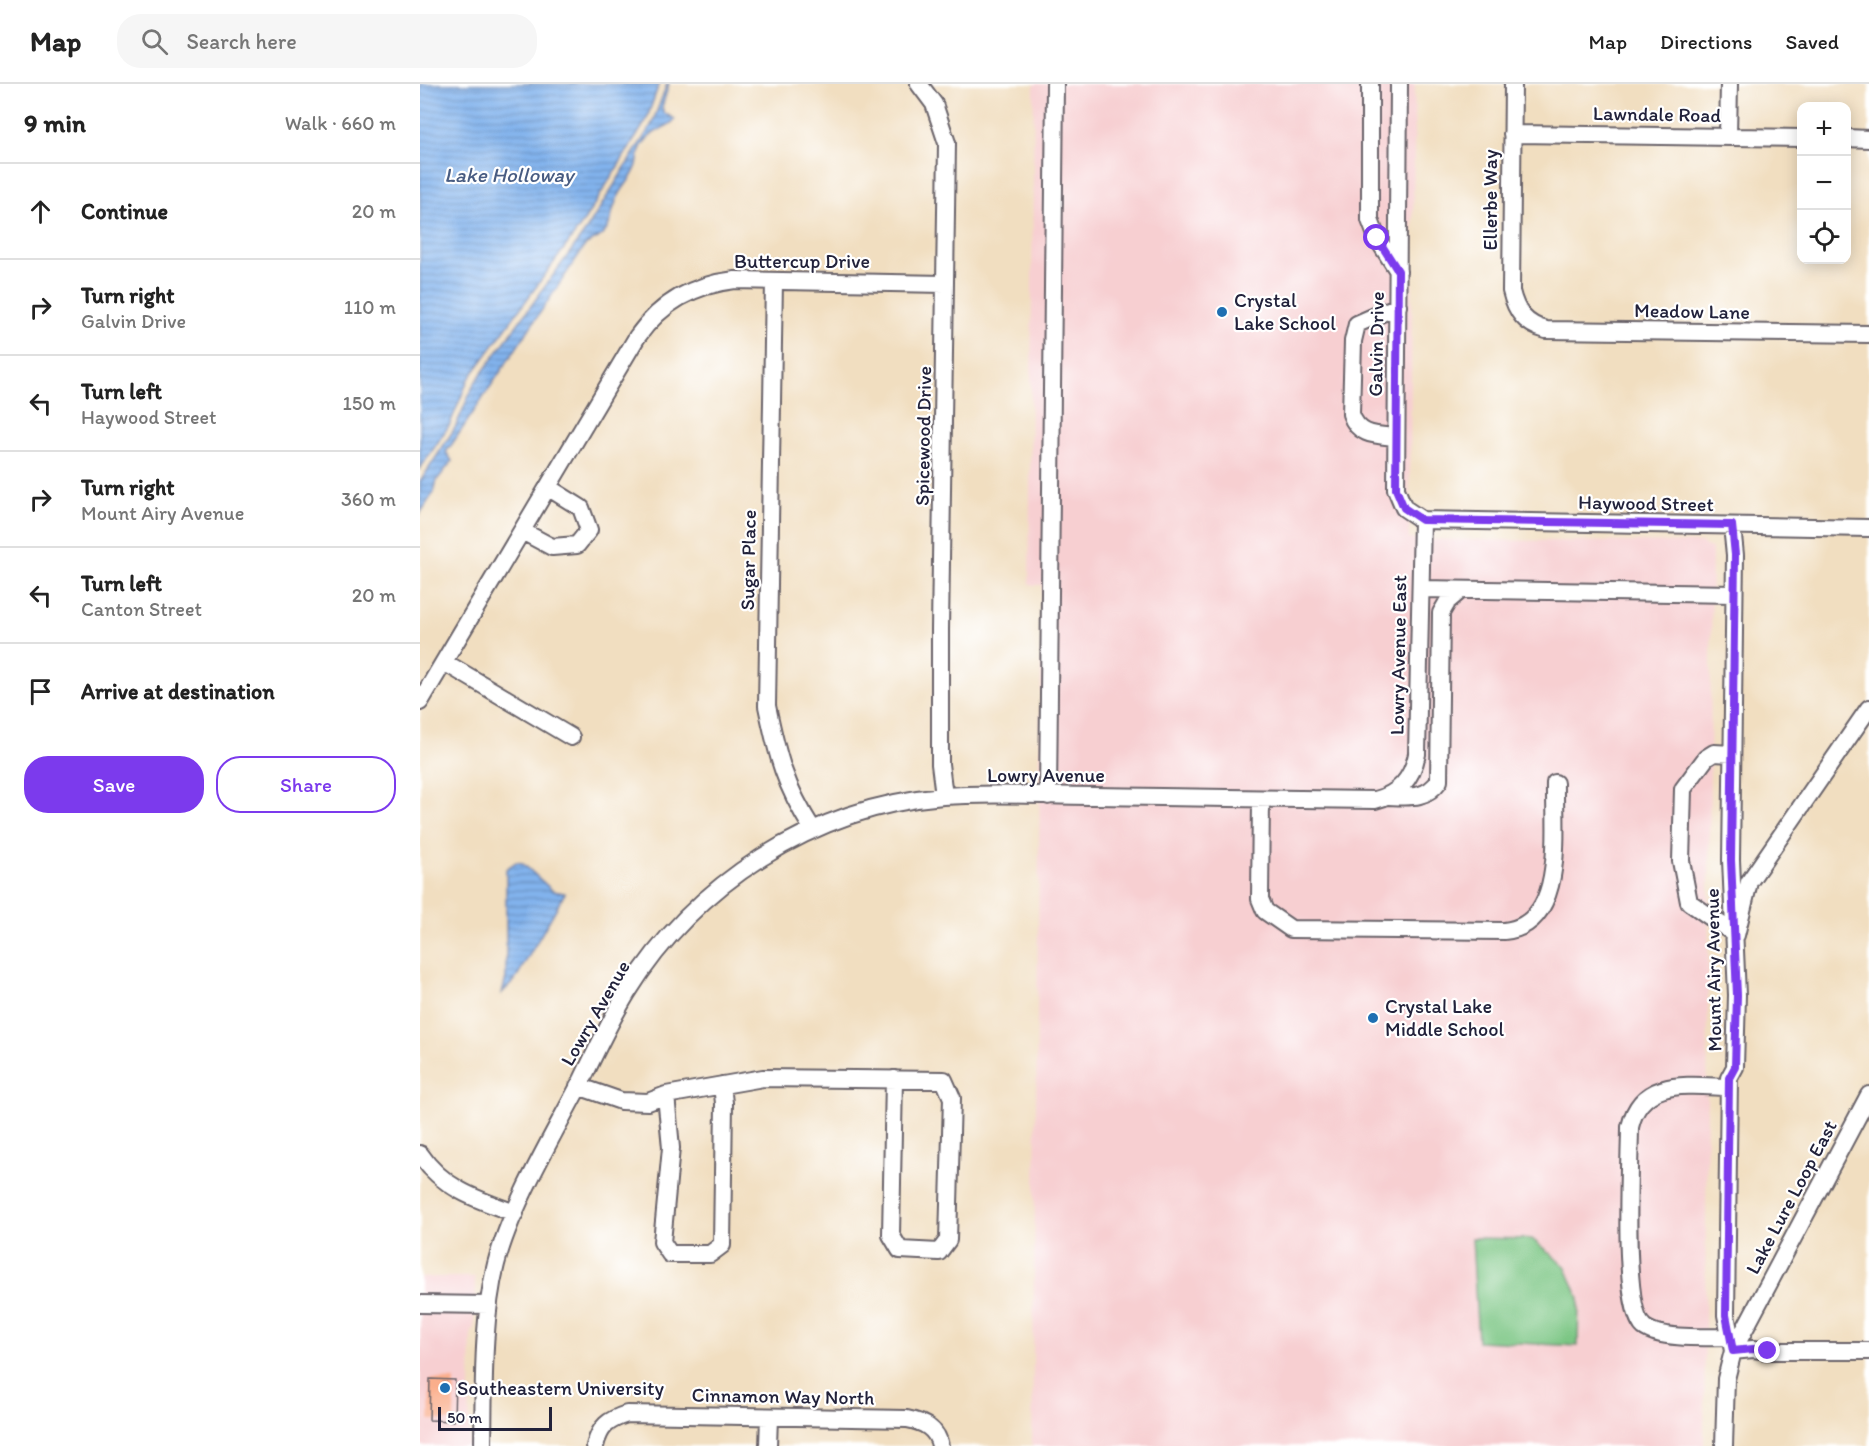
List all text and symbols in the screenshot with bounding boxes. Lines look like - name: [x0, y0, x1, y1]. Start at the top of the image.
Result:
- search box: [117, 14, 537, 68]
- text: Map: [30, 24, 81, 58]
- icon: search: [138, 25, 171, 58]
- text: Search here: [186, 28, 297, 55]
- text: Map: [1589, 29, 1627, 54]
- text: Directions: [1660, 29, 1752, 54]
- text: Saved: [1785, 29, 1839, 54]
- street label: Lawndale Road: [1593, 101, 1722, 127]
- map controls: [1797, 102, 1851, 264]
- button: +: [1797, 102, 1851, 156]
- text: 9 min: [24, 107, 86, 139]
- text: Walk · 660 m: [285, 111, 396, 135]
- street label: Ellerbe Way: [1478, 149, 1502, 251]
- button: −: [1797, 156, 1851, 210]
- water label: Lake Holloway: [444, 162, 576, 187]
- icon: ahead: [24, 195, 57, 228]
- text: Continue: [81, 198, 168, 225]
- text: 20 m: [352, 199, 396, 223]
- button: locate: [1797, 210, 1851, 264]
- route start: [1363, 224, 1389, 250]
- street label: Buttercup Drive: [734, 249, 870, 273]
- text: Turn right: [81, 282, 175, 309]
- place label: Crystal Lake School: [1234, 288, 1336, 335]
- icon: right: [24, 291, 57, 324]
- street label: Galvin Drive: [1363, 291, 1389, 397]
- text: 110 m: [344, 295, 396, 319]
- street label: Meadow Lane: [1634, 298, 1750, 324]
- marker: Crystal Lake School: [1215, 305, 1229, 319]
- text: Galvin Drive: [81, 309, 186, 333]
- street label: Spicewood Drive: [910, 366, 936, 506]
- text: Turn left: [81, 378, 162, 405]
- icon: left: [24, 387, 57, 420]
- text: 150 m: [343, 391, 396, 415]
- text: Haywood Street: [81, 405, 217, 429]
- text: Turn right: [81, 474, 175, 501]
- icon: right: [24, 483, 57, 516]
- text: 360 m: [341, 487, 396, 511]
- street label: Haywood Street: [1578, 490, 1714, 516]
- text: Mount Airy Avenue: [81, 501, 244, 525]
- street label: Sugar Place: [735, 509, 761, 611]
- text: Turn left: [81, 570, 162, 597]
- street label: Lowry Avenue East: [1385, 575, 1411, 735]
- icon: left: [24, 579, 57, 612]
- text: 20 m: [352, 583, 396, 607]
- text: Canton Street: [81, 597, 202, 621]
- icon: arrive: [24, 675, 57, 708]
- text: Arrive at destination: [81, 678, 275, 705]
- button: Save: [24, 756, 204, 813]
- button: Share: [216, 756, 396, 813]
- street label: Lowry Avenue: [987, 763, 1105, 787]
- street label: Mount Airy Avenue: [1700, 888, 1726, 1052]
- street label: Lowry Avenue: [555, 956, 635, 1070]
- place label: Crystal Lake Middle School: [1385, 994, 1504, 1041]
- marker: Crystal Lake Middle School: [1366, 1011, 1380, 1025]
- street label: Lake Lure Loop East: [1740, 1115, 1842, 1278]
- route end: [1754, 1337, 1780, 1363]
- place label: Southeastern University: [457, 1376, 664, 1400]
- marker: Southeastern University: [438, 1381, 452, 1395]
- street label: Cinnamon Way North: [691, 1382, 875, 1410]
- scale bar: [438, 1404, 552, 1432]
- text: 50 m: [447, 1408, 482, 1427]

